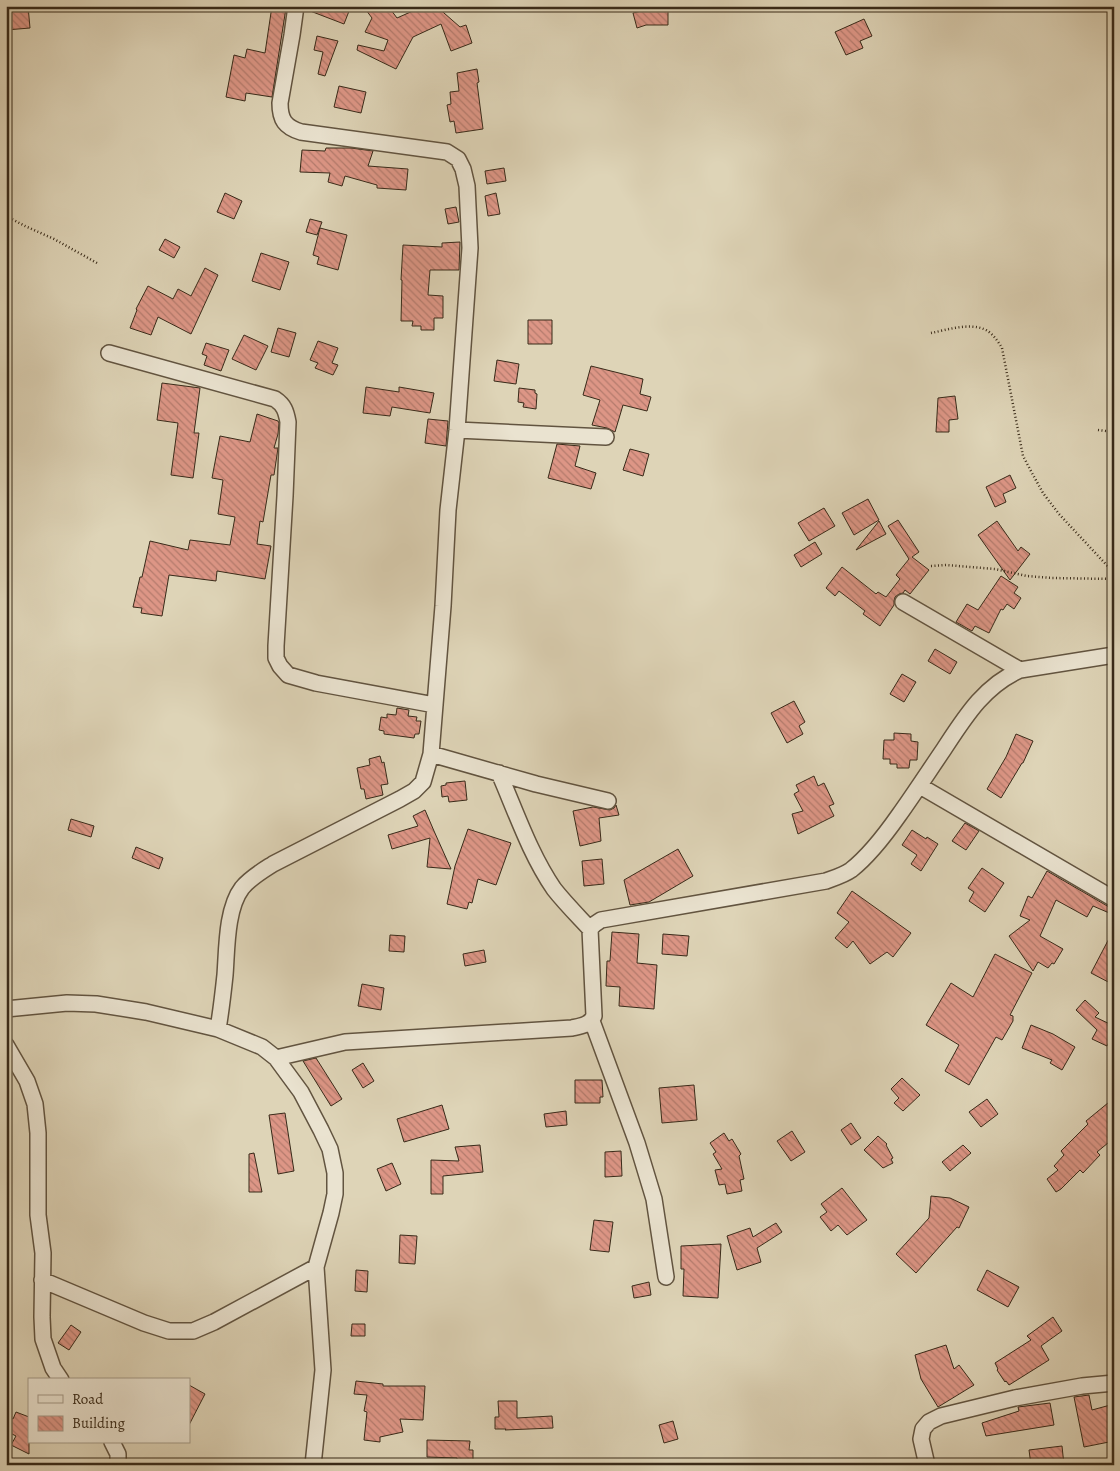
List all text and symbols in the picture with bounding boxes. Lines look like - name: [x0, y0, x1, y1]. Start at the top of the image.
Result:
- legend: [28, 1378, 190, 1444]
- text: Road: [72, 1389, 104, 1409]
- text: Building: [72, 1413, 125, 1433]

